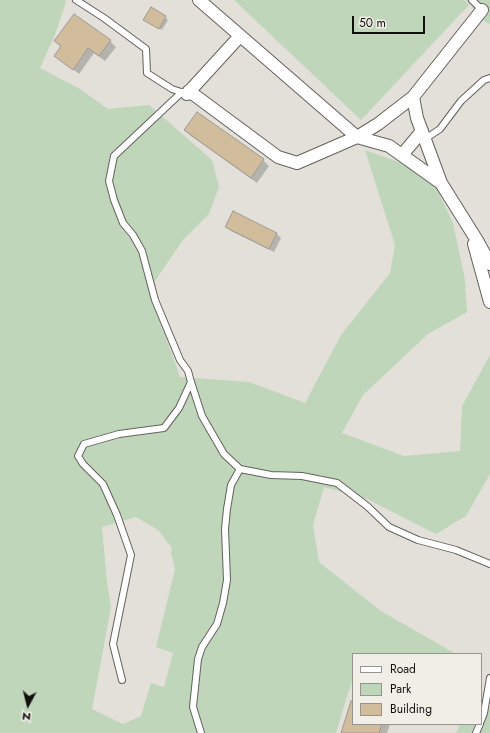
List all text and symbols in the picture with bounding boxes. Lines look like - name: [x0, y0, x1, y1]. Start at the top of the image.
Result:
- scale bar: [354, 8, 427, 34]
- text: 50 m: [359, 14, 386, 32]
- legend: [352, 653, 482, 725]
- text: Road: [390, 660, 416, 678]
- text: Park: [390, 680, 411, 698]
- north arrow: [8, 685, 48, 725]
- text: Building: [390, 700, 432, 718]
- text: N: [21, 708, 32, 725]

